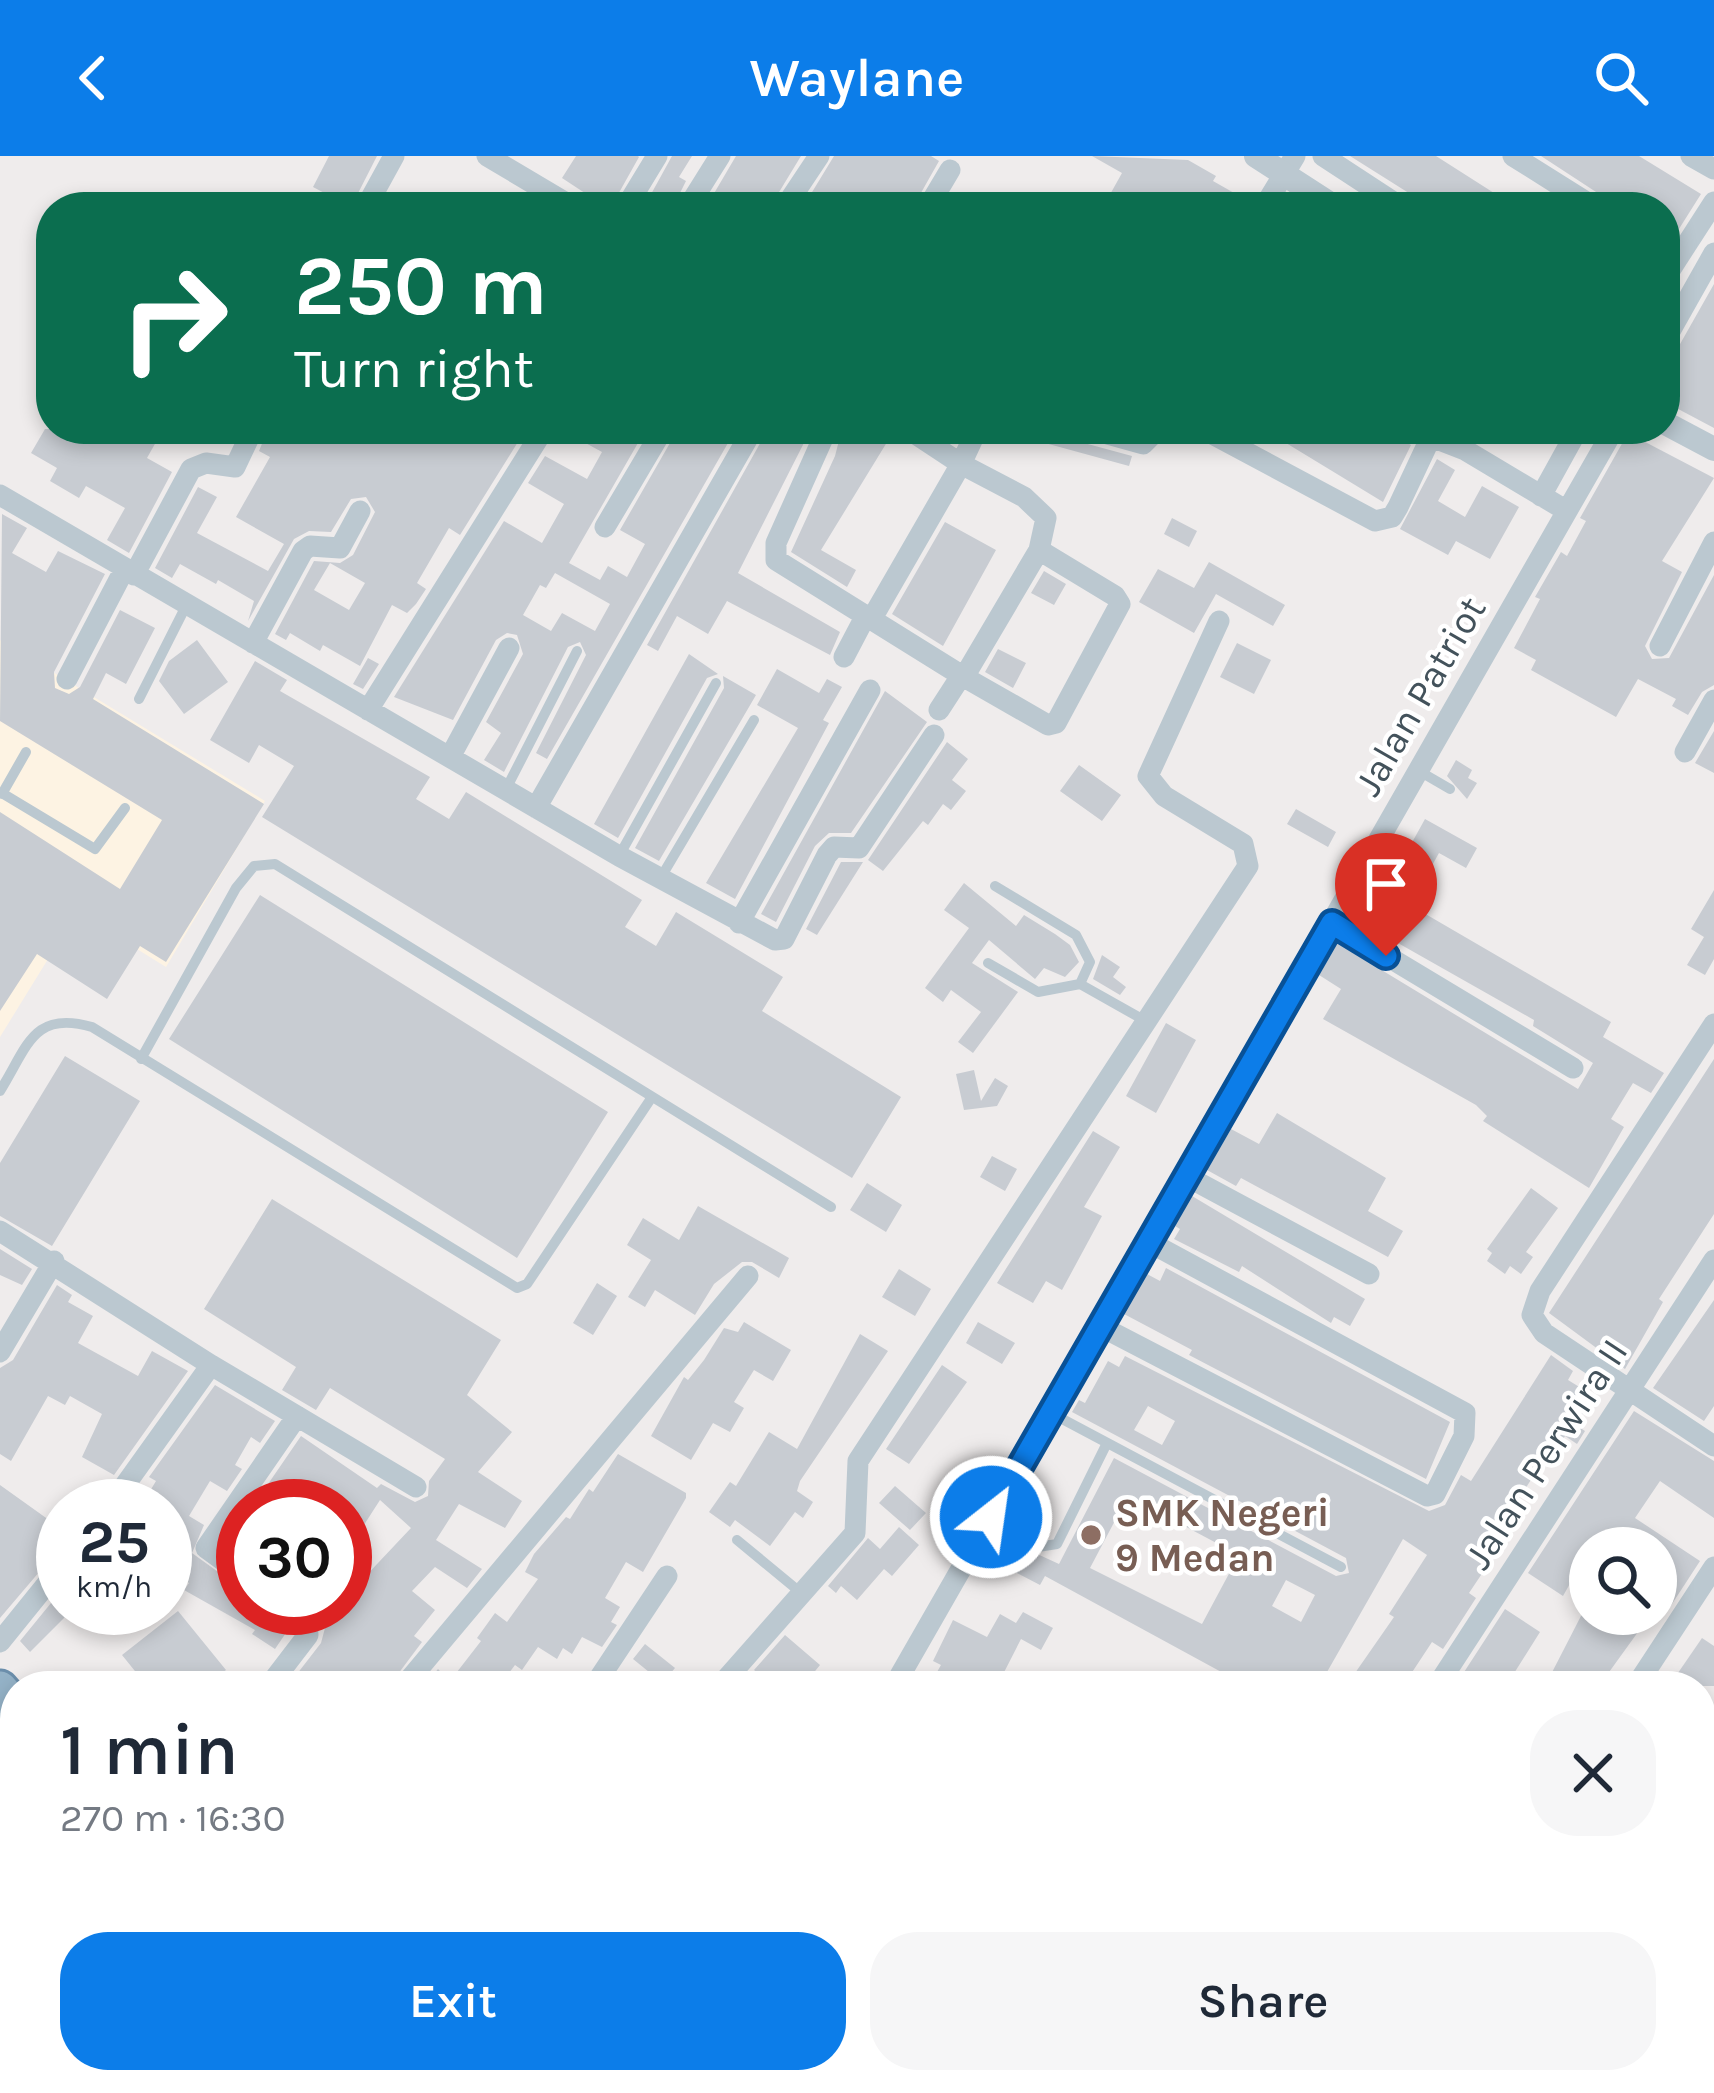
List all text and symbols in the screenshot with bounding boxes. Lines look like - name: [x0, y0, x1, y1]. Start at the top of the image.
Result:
- icon: back: [60, 45, 126, 111]
- icon: search: [1588, 45, 1654, 111]
- text: Waylane: [750, 46, 964, 110]
- text: 250 m: [294, 237, 548, 335]
- icon: right: [96, 240, 252, 396]
- text: Turn right: [294, 337, 534, 401]
- street label: Jalan Patriot: [1345, 588, 1495, 804]
- pin: [1335, 833, 1437, 956]
- icon: arrive: [1353, 851, 1419, 917]
- street label: Jalan Perwira II: [1455, 1330, 1637, 1578]
- position arrow: [928, 1454, 1054, 1580]
- speed limit sign: 30: [216, 1479, 372, 1635]
- place label: SMK Negeri 9 Medan: [1115, 1490, 1329, 1581]
- text: 25: [78, 1507, 150, 1577]
- marker: SMK Negeri 9 Medan: [1078, 1522, 1104, 1548]
- map controls: [1569, 1527, 1677, 1635]
- button: search: [1569, 1527, 1677, 1635]
- text: km/h: [76, 1569, 152, 1605]
- text: 1 min: [60, 1708, 239, 1792]
- button: close: [1530, 1710, 1656, 1836]
- text: 270 m · 16:30: [60, 1795, 286, 1841]
- button: Exit: [60, 1932, 846, 2070]
- button: Share: [870, 1932, 1656, 2070]

